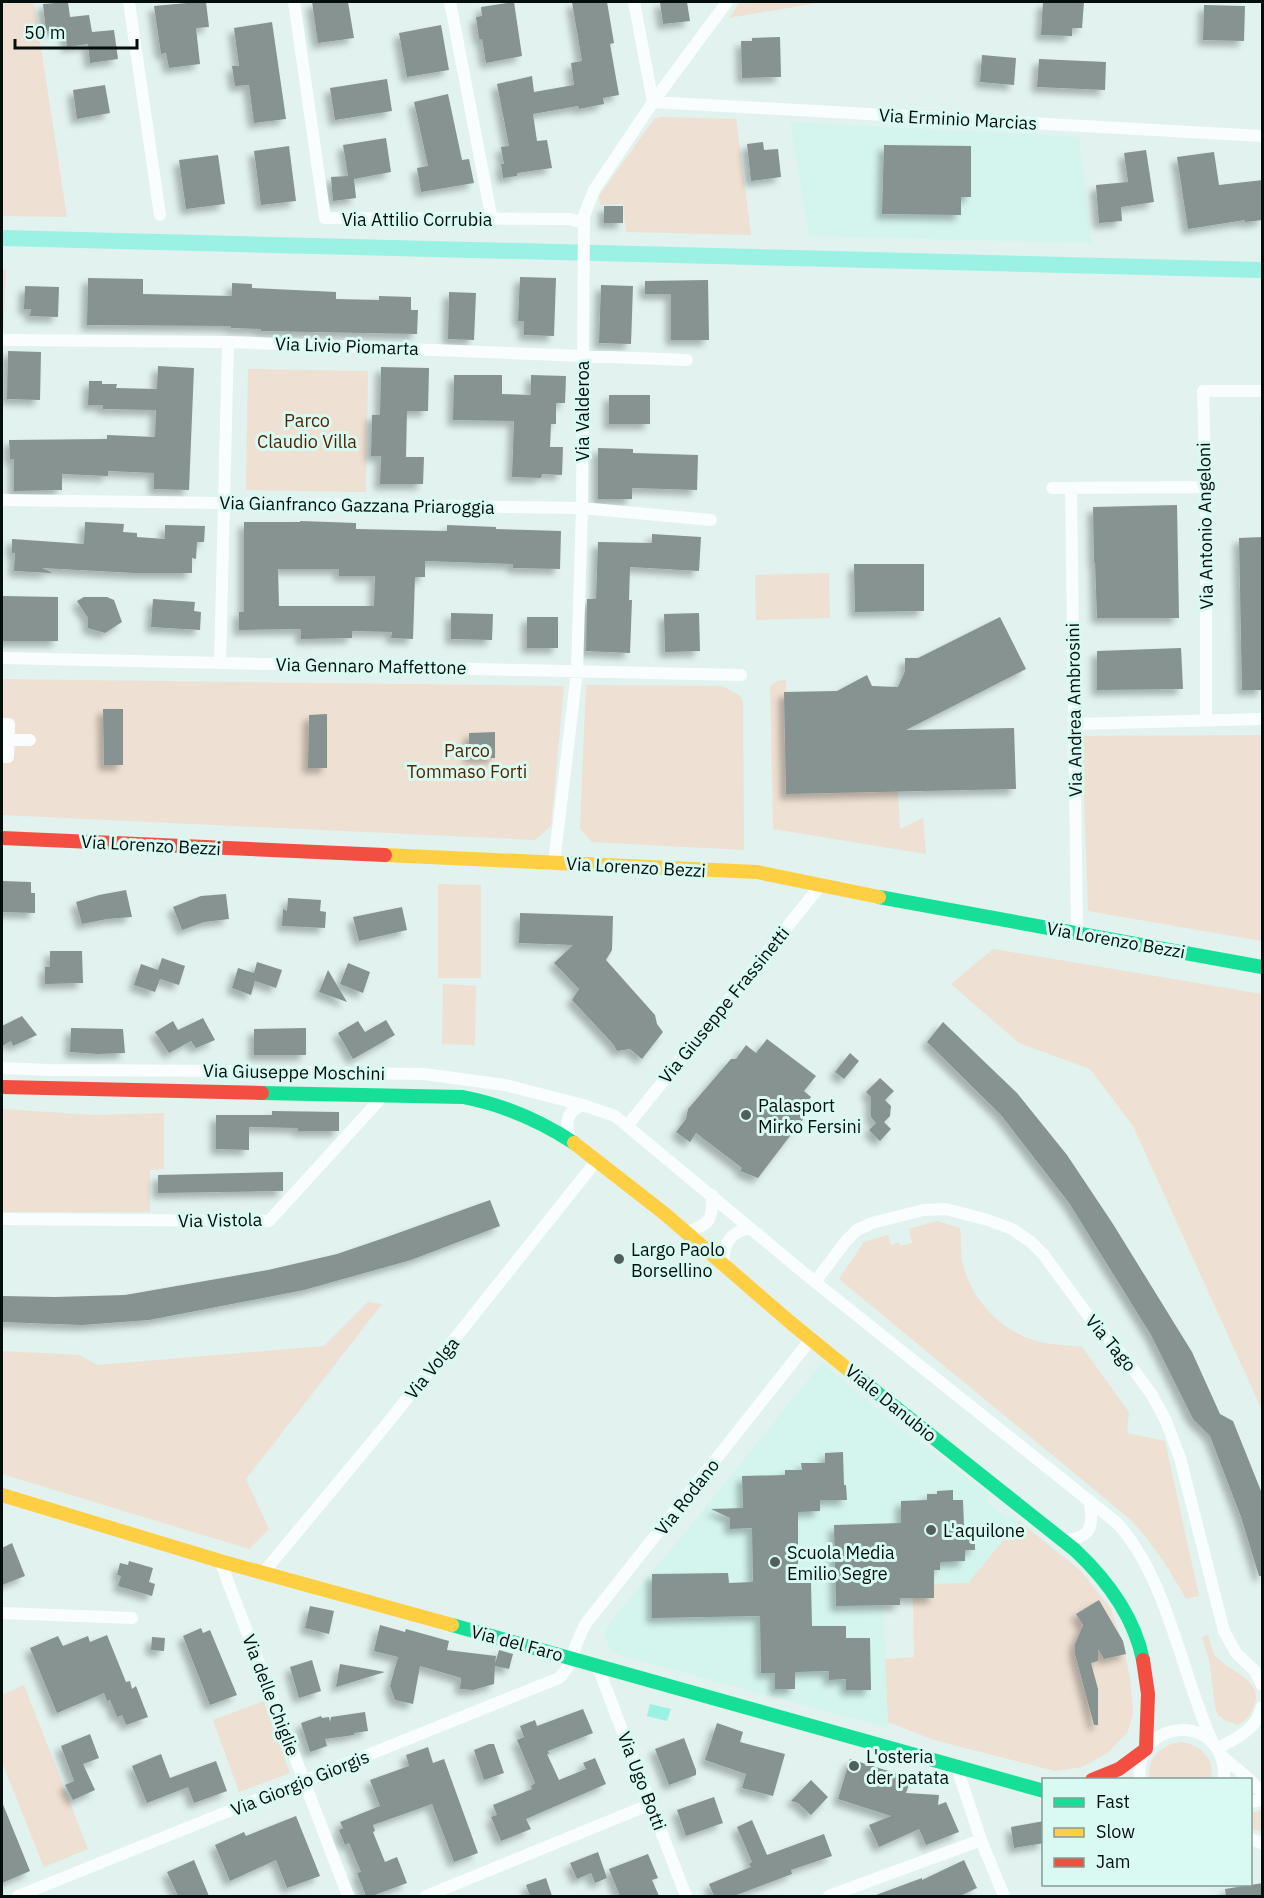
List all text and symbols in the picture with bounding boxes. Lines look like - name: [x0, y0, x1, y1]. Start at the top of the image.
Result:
- scale bar: [15, 12, 136, 50]
- text: 50 m: [24, 21, 66, 44]
- street label: Via Erminio Marcias: [878, 103, 1038, 135]
- street label: Via Attilio Corrubia: [342, 208, 493, 231]
- street label: Via Livio Piomarta: [275, 332, 420, 360]
- street label: Via Valderoa: [571, 360, 594, 461]
- park label: Parco Claudio Villa: [257, 409, 357, 453]
- street label: Via Antonio Angeloni: [1192, 442, 1218, 610]
- street label: Via Gianfranco Gazzana Priaroggia: [219, 491, 495, 519]
- street label: Via Andrea Ambrosini: [1061, 623, 1087, 797]
- street label: Via Gennaro Maffettone: [275, 653, 467, 679]
- park label: Parco Tommaso Forti: [407, 739, 527, 783]
- street label: Via Lorenzo Bezzi: [80, 830, 222, 860]
- street label: Via Lorenzo Bezzi: [565, 852, 707, 882]
- street label: Via Lorenzo Bezzi: [1045, 917, 1187, 963]
- street label: Via Giuseppe Frassinetti: [654, 922, 794, 1088]
- street label: Via Giuseppe Moschini: [203, 1059, 385, 1085]
- place label: Palasport Mirko Fersini: [758, 1094, 861, 1138]
- marker: Palasport Mirko Fersini: [739, 1108, 753, 1122]
- street label: Via Vistola: [178, 1208, 263, 1232]
- place label: Largo Paolo Borsellino: [631, 1238, 725, 1282]
- marker: Largo Paolo Borsellino: [612, 1252, 626, 1266]
- street label: Via Tago: [1081, 1310, 1141, 1376]
- street label: Via Volga: [400, 1332, 464, 1404]
- street label: Viale Danubio: [841, 1359, 941, 1447]
- street label: Via Rodano: [650, 1454, 724, 1540]
- place label: L'aquilone: [943, 1519, 1025, 1542]
- marker: L'aquilone: [924, 1523, 938, 1537]
- place label: Scuola Media Emilio Segre: [787, 1541, 895, 1585]
- marker: Scuola Media Emilio Segre: [768, 1555, 782, 1569]
- street label: Via del Faro: [468, 1620, 566, 1666]
- street label: Via delle Chiglie: [237, 1631, 305, 1759]
- street label: Via Ugo Botti: [613, 1728, 671, 1834]
- street label: Via Giorgio Giorgis: [228, 1745, 372, 1821]
- place label: L'osteria der patata: [866, 1745, 949, 1789]
- marker: L'osteria der patata: [847, 1759, 861, 1773]
- legend: [1042, 1778, 1252, 1886]
- text: Fast: [1096, 1790, 1130, 1813]
- text: Slow: [1096, 1820, 1135, 1843]
- text: Jam: [1096, 1850, 1131, 1873]

